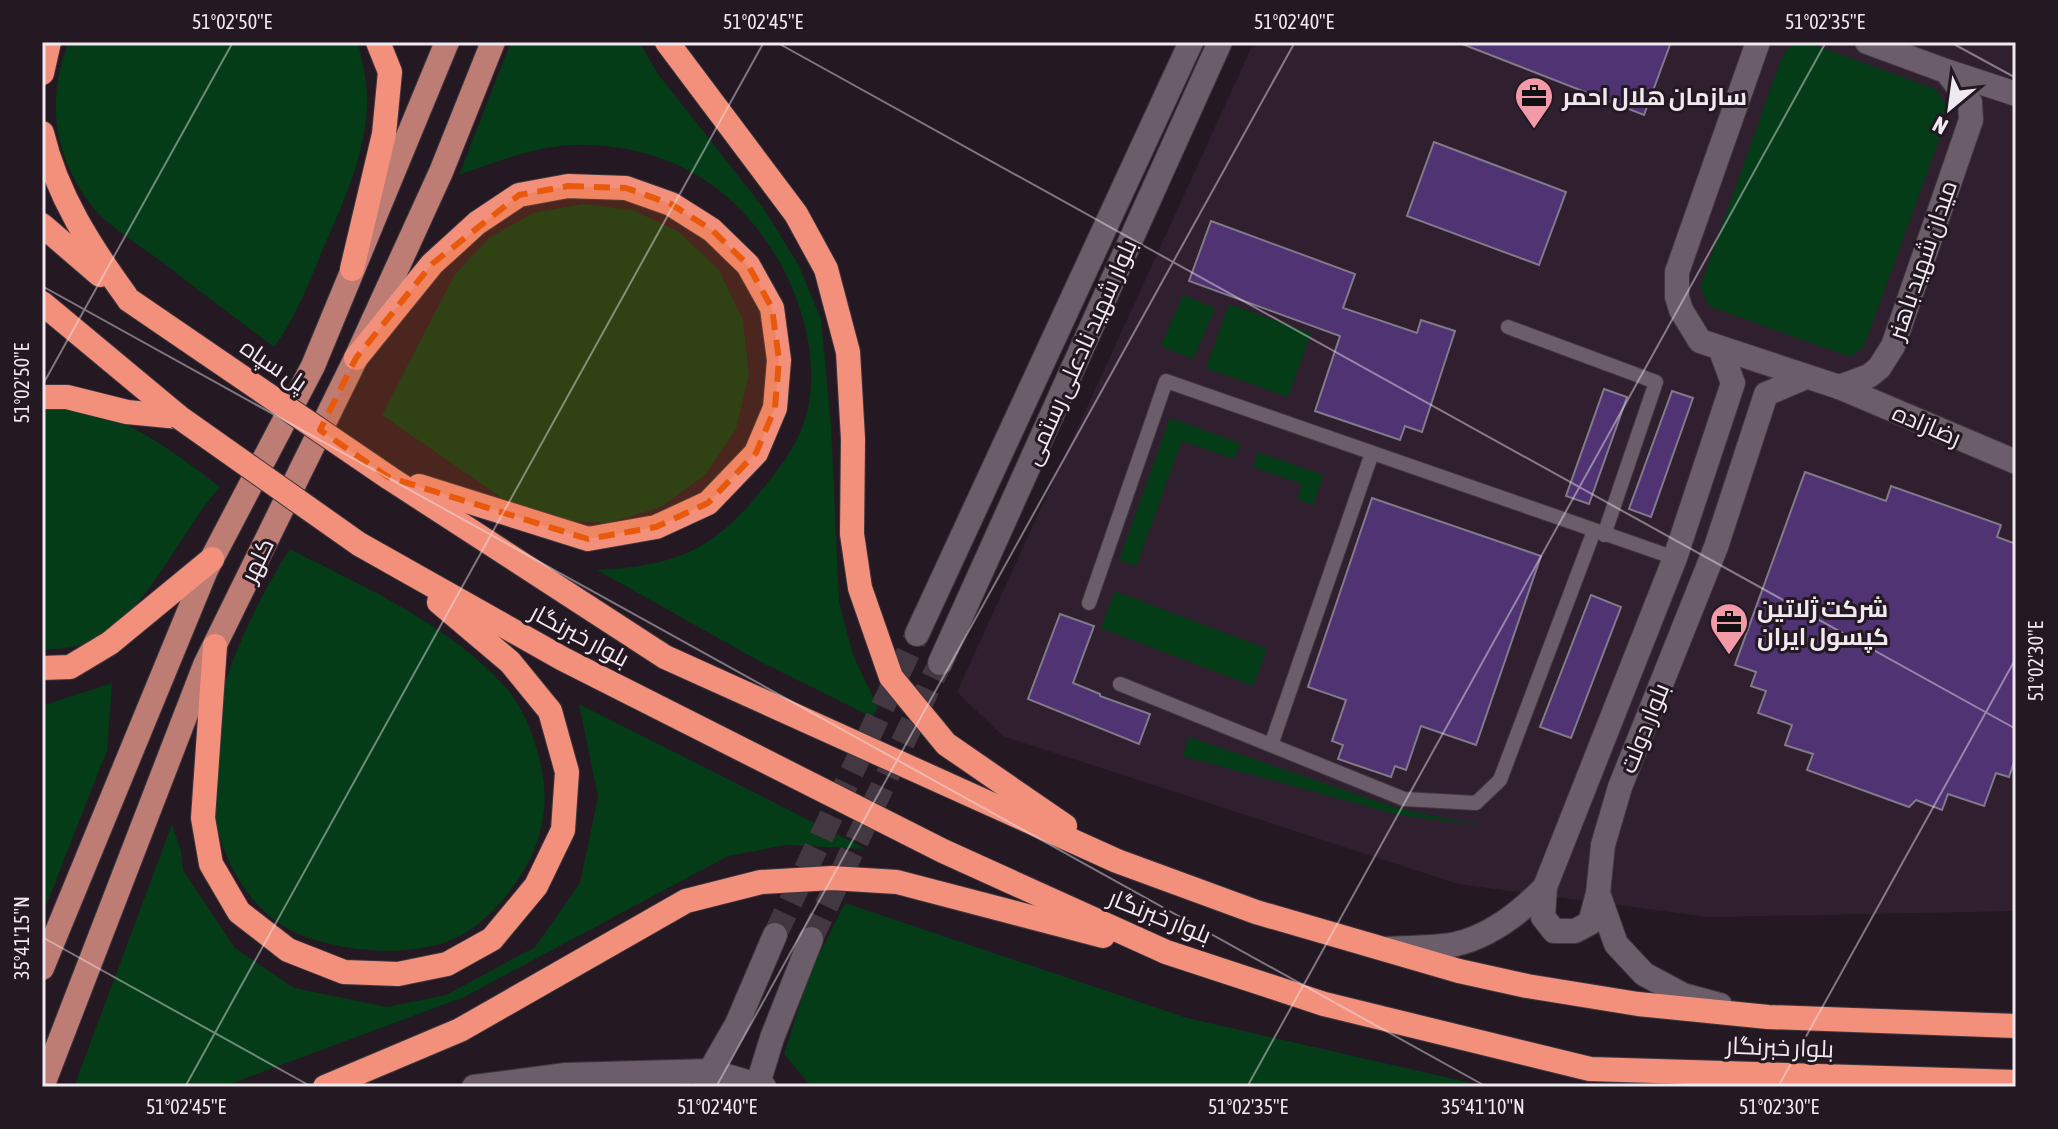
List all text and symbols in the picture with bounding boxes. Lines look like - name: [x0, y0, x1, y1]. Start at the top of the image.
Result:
- text: 51°02'50"E: [192, 10, 273, 33]
- text: 51°02'45"E: [723, 10, 804, 33]
- text: 51°02'40"E: [1254, 10, 1335, 33]
- text: 51°02'35"E: [1785, 10, 1866, 33]
- north arrow: [1910, 68, 1990, 148]
- office icon: سازمان هلال احمر: [1513, 75, 1555, 130]
- place label: سازمان هلال احمر: [1561, 83, 1747, 111]
- text: N: [1928, 111, 1952, 140]
- street label: میدان شهید باهنر: [1881, 177, 1963, 345]
- street label: بلوار شهید نادعلی رستمی: [1018, 235, 1143, 470]
- street label: پل سپاه: [234, 333, 313, 400]
- text: 51°02'50"E: [10, 342, 33, 423]
- street label: رضازاده: [1889, 399, 1965, 451]
- street label: کلهر: [234, 534, 280, 589]
- place label: شرکت ژلاتین کپسول ایران: [1757, 595, 1889, 653]
- street label: بلوار خبرنگار: [524, 597, 634, 672]
- office icon: شرکت ژلاتین کپسول ایران: [1708, 601, 1750, 656]
- text: 51°02'30"E: [2024, 620, 2047, 701]
- street label: بلوار دولت: [1614, 679, 1674, 777]
- street label: بلوار خبرنگار: [1103, 882, 1215, 949]
- text: 35°41'15"N: [10, 896, 33, 980]
- street label: بلوار خبرنگار: [1724, 1032, 1834, 1062]
- text: 51°02'45"E: [146, 1095, 227, 1118]
- text: 51°02'40"E: [677, 1095, 758, 1118]
- text: 51°02'35"E: [1208, 1095, 1289, 1118]
- text: 35°41'10"N: [1441, 1095, 1525, 1118]
- text: 51°02'30"E: [1739, 1095, 1820, 1118]

